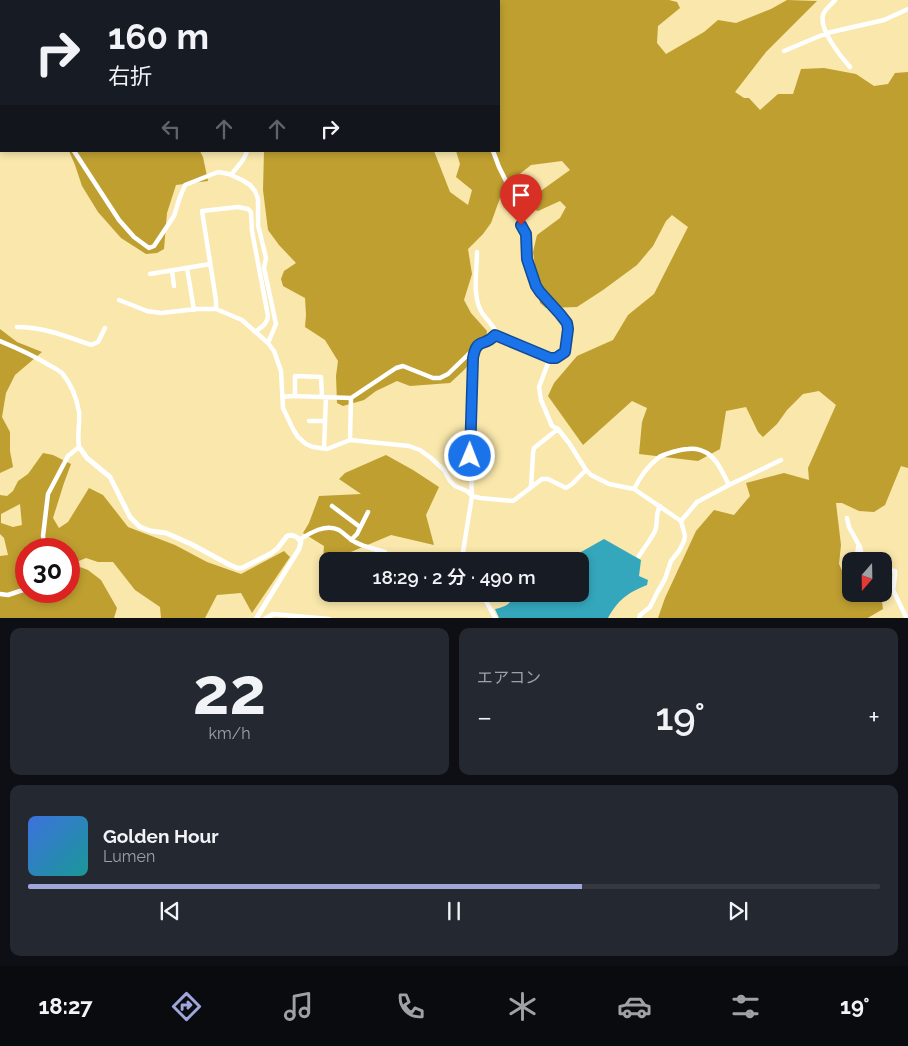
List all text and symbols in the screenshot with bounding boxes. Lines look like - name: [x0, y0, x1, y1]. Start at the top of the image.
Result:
- text: 160 m: [108, 16, 209, 57]
- icon: right: [25, 20, 90, 85]
- text: 右折: [108, 63, 152, 89]
- icon: left: [157, 115, 185, 143]
- icon: ahead: [210, 115, 238, 143]
- icon: ahead: [263, 115, 291, 143]
- icon: right: [316, 115, 344, 143]
- pin: [500, 174, 542, 225]
- icon: arrive: [507, 181, 535, 209]
- position arrow: [443, 429, 495, 481]
- speed limit sign: 30: [15, 538, 80, 603]
- north arrow: [842, 552, 892, 602]
- map controls: [842, 552, 892, 602]
- text: 18:29 · 2 分 · 490 m: [372, 566, 536, 588]
- text: 22: [193, 653, 266, 729]
- text: エアコン: [477, 668, 541, 687]
- text: 19°: [655, 694, 705, 739]
- text: −: [477, 701, 492, 734]
- text: +: [868, 701, 880, 734]
- text: km/h: [208, 724, 251, 743]
- text: Golden Hour: [103, 825, 219, 847]
- text: Lumen: [103, 847, 155, 866]
- icon: previous: [156, 897, 184, 925]
- icon: pause: [440, 897, 468, 925]
- icon: next: [724, 897, 752, 925]
- icon: directions: [169, 989, 204, 1024]
- icon: music: [281, 989, 316, 1024]
- icon: phone: [393, 989, 428, 1024]
- icon: climate: [505, 989, 540, 1024]
- icon: car: [617, 989, 652, 1024]
- icon: filters: [728, 989, 763, 1024]
- text: 18:27: [38, 993, 93, 1019]
- text: 19°: [840, 993, 870, 1019]

